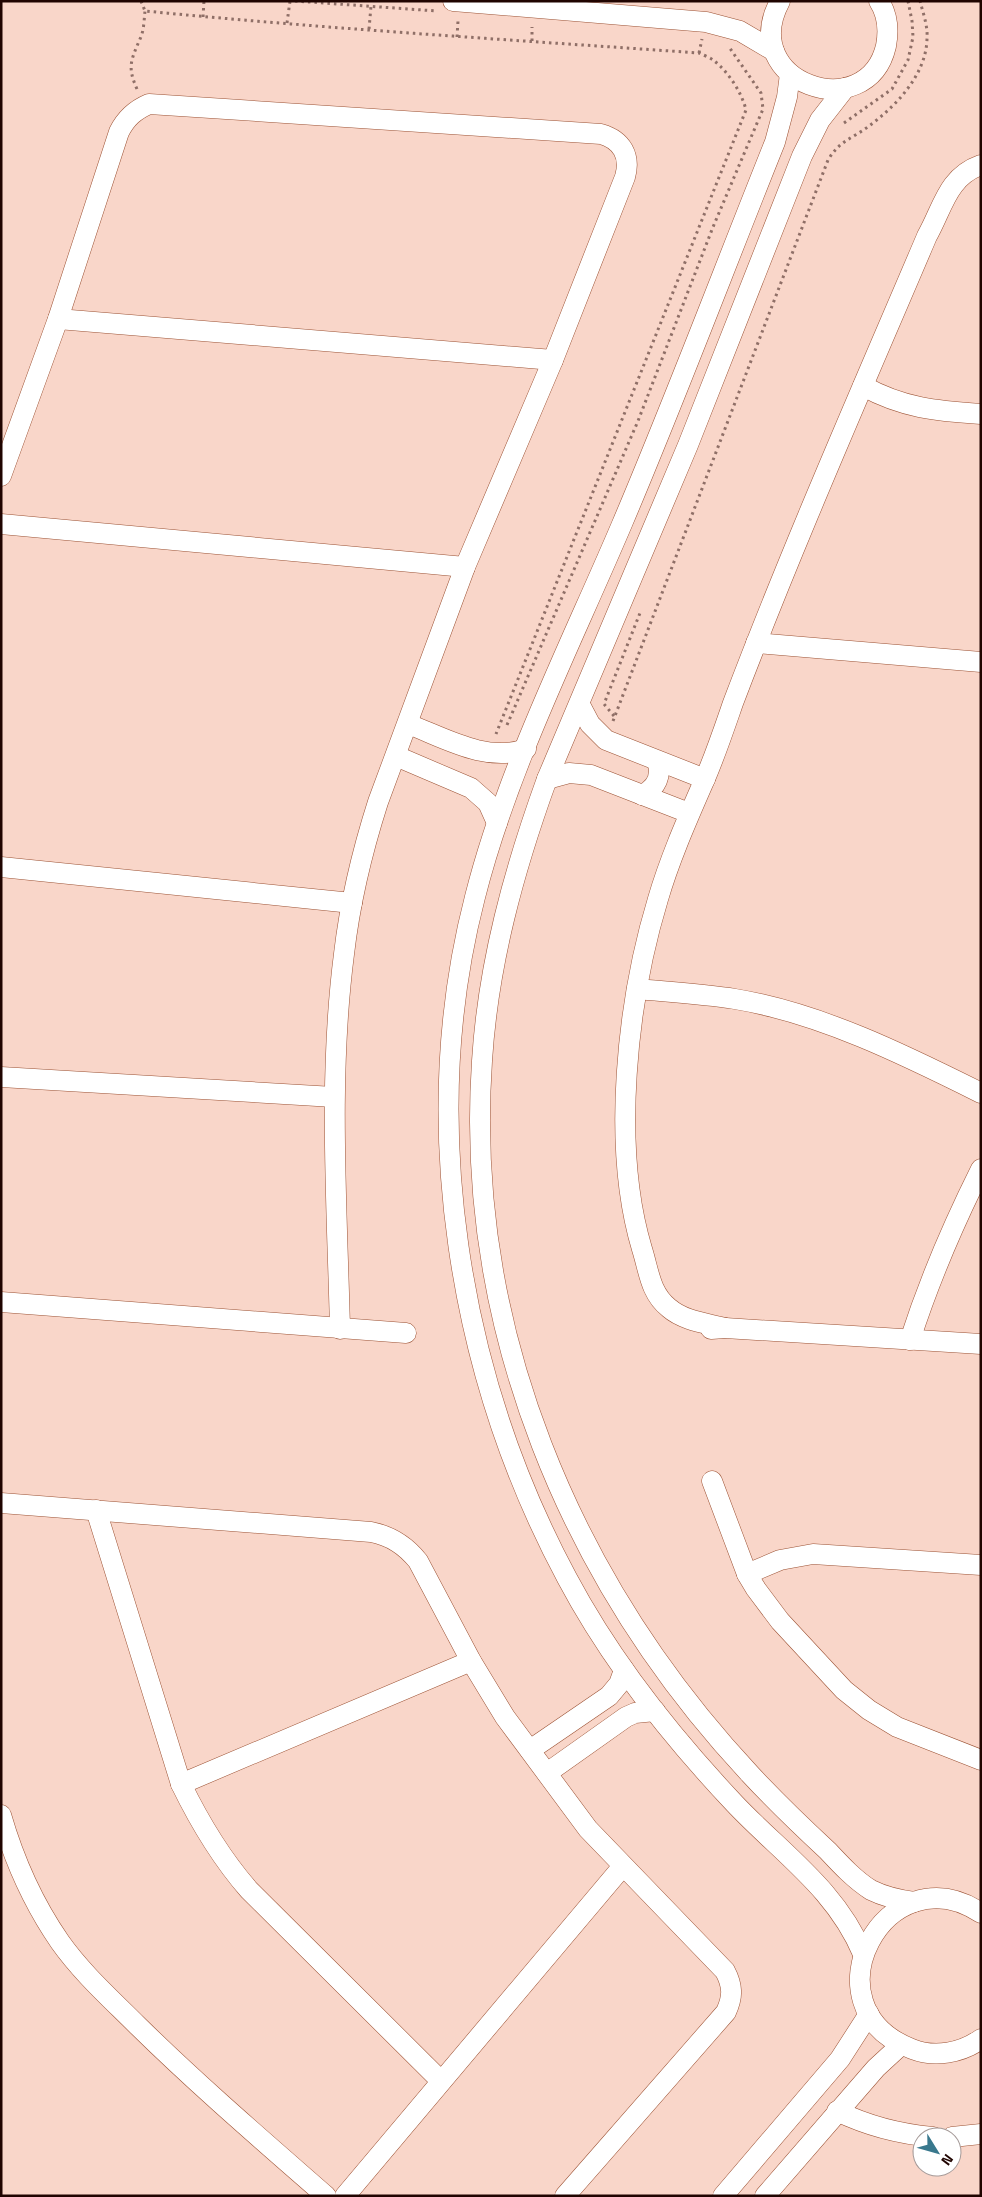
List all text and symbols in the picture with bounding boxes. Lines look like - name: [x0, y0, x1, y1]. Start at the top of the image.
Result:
- north arrow: [912, 2127, 962, 2177]
- text: N: [936, 2150, 959, 2170]

